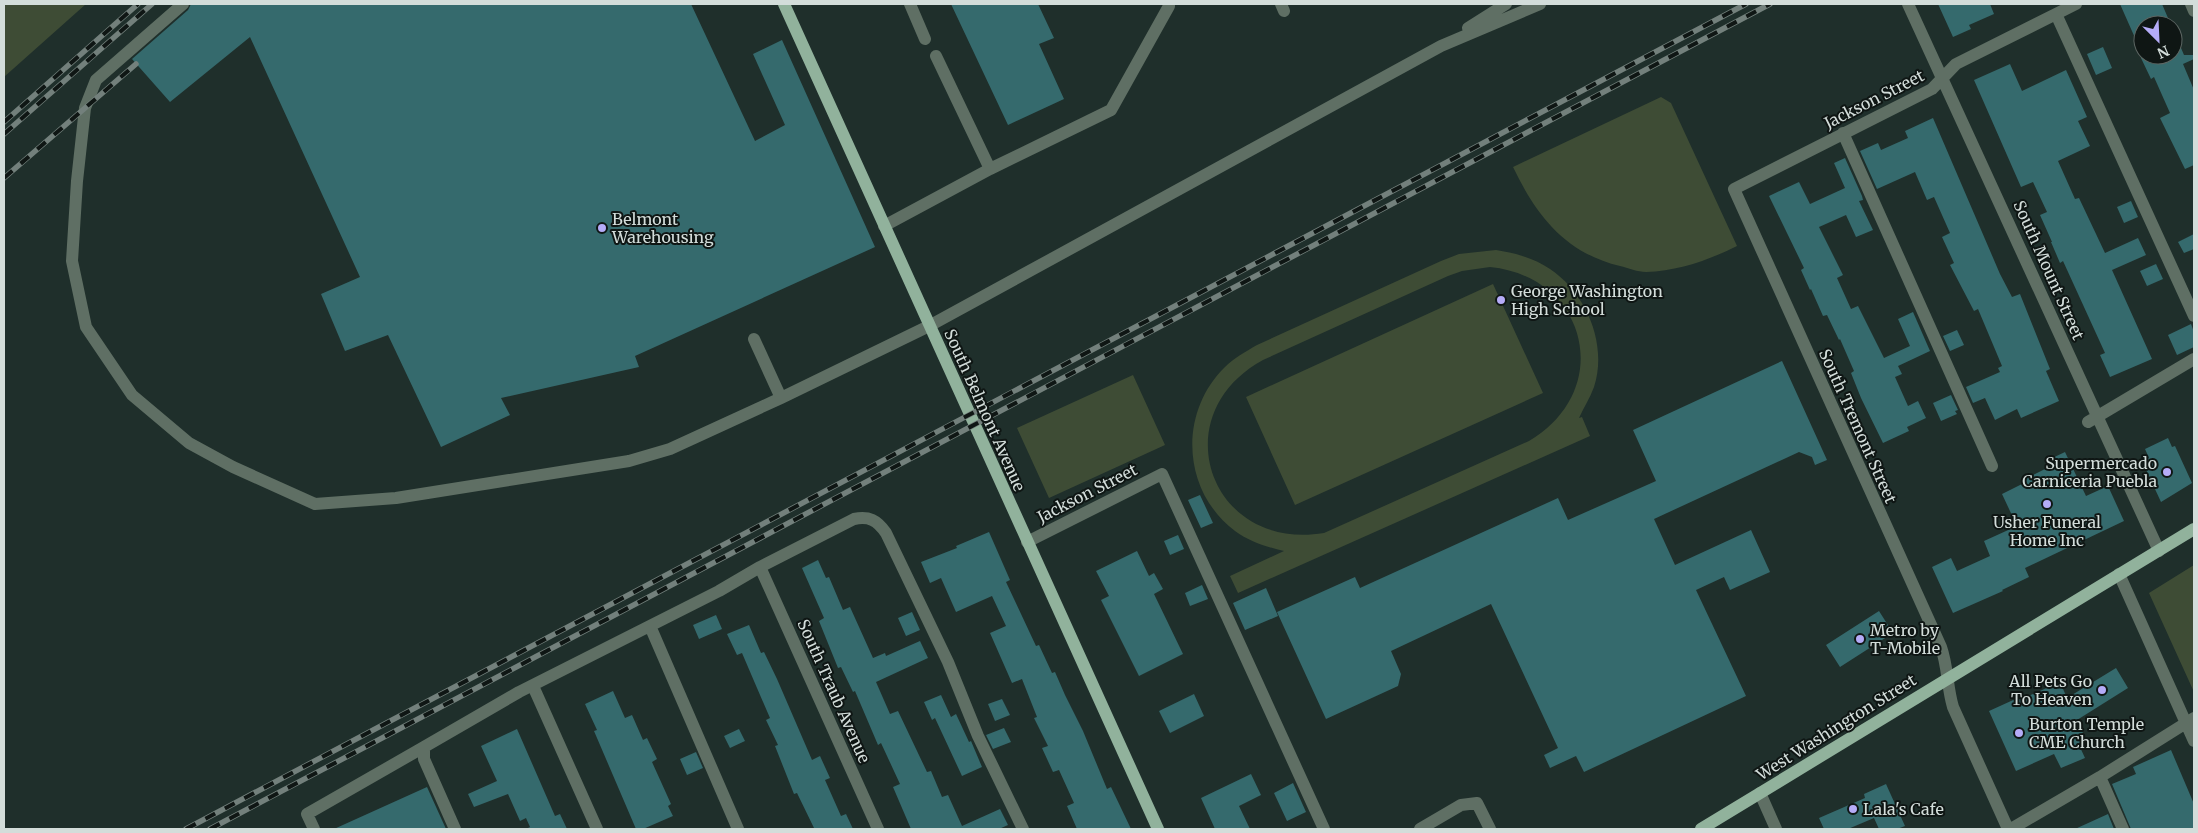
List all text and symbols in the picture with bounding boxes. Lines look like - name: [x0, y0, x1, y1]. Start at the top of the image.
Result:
- north arrow: [2133, 15, 2183, 65]
- text: N: [2155, 41, 2172, 62]
- street label: Jackson Street: [1820, 65, 1928, 133]
- street label: South Mount Street: [2009, 197, 2089, 344]
- place label: Belmont Warehousing: [611, 209, 714, 247]
- marker: Belmont Warehousing: [596, 222, 608, 234]
- place label: George Washington High School: [1511, 281, 1663, 319]
- marker: George Washington High School: [1495, 294, 1507, 306]
- street label: South Belmont Avenue: [940, 326, 1030, 494]
- street label: South Tremont Street: [1815, 346, 1901, 507]
- place label: Supermercado Carniceria Puebla: [2022, 453, 2157, 491]
- street label: Jackson Street: [1033, 459, 1141, 527]
- marker: Supermercado Carniceria Puebla: [2161, 466, 2173, 478]
- marker: Usher Funeral Home Inc: [2041, 498, 2053, 510]
- place label: Usher Funeral Home Inc: [1993, 512, 2101, 550]
- street label: South Traub Avenue: [793, 616, 875, 766]
- place label: Metro by T-Mobile: [1870, 620, 1940, 658]
- marker: Metro by T-Mobile: [1854, 633, 1866, 645]
- street label: West Washington Street: [1752, 669, 1920, 785]
- place label: All Pets Go To Heaven: [2008, 671, 2092, 709]
- marker: All Pets Go To Heaven: [2096, 684, 2108, 696]
- place label: Burton Temple CME Church: [2029, 714, 2144, 752]
- marker: Burton Temple CME Church: [2013, 727, 2025, 739]
- place label: Lala's Cafe: [1863, 799, 1944, 819]
- marker: Lala's Cafe: [1847, 803, 1859, 815]

